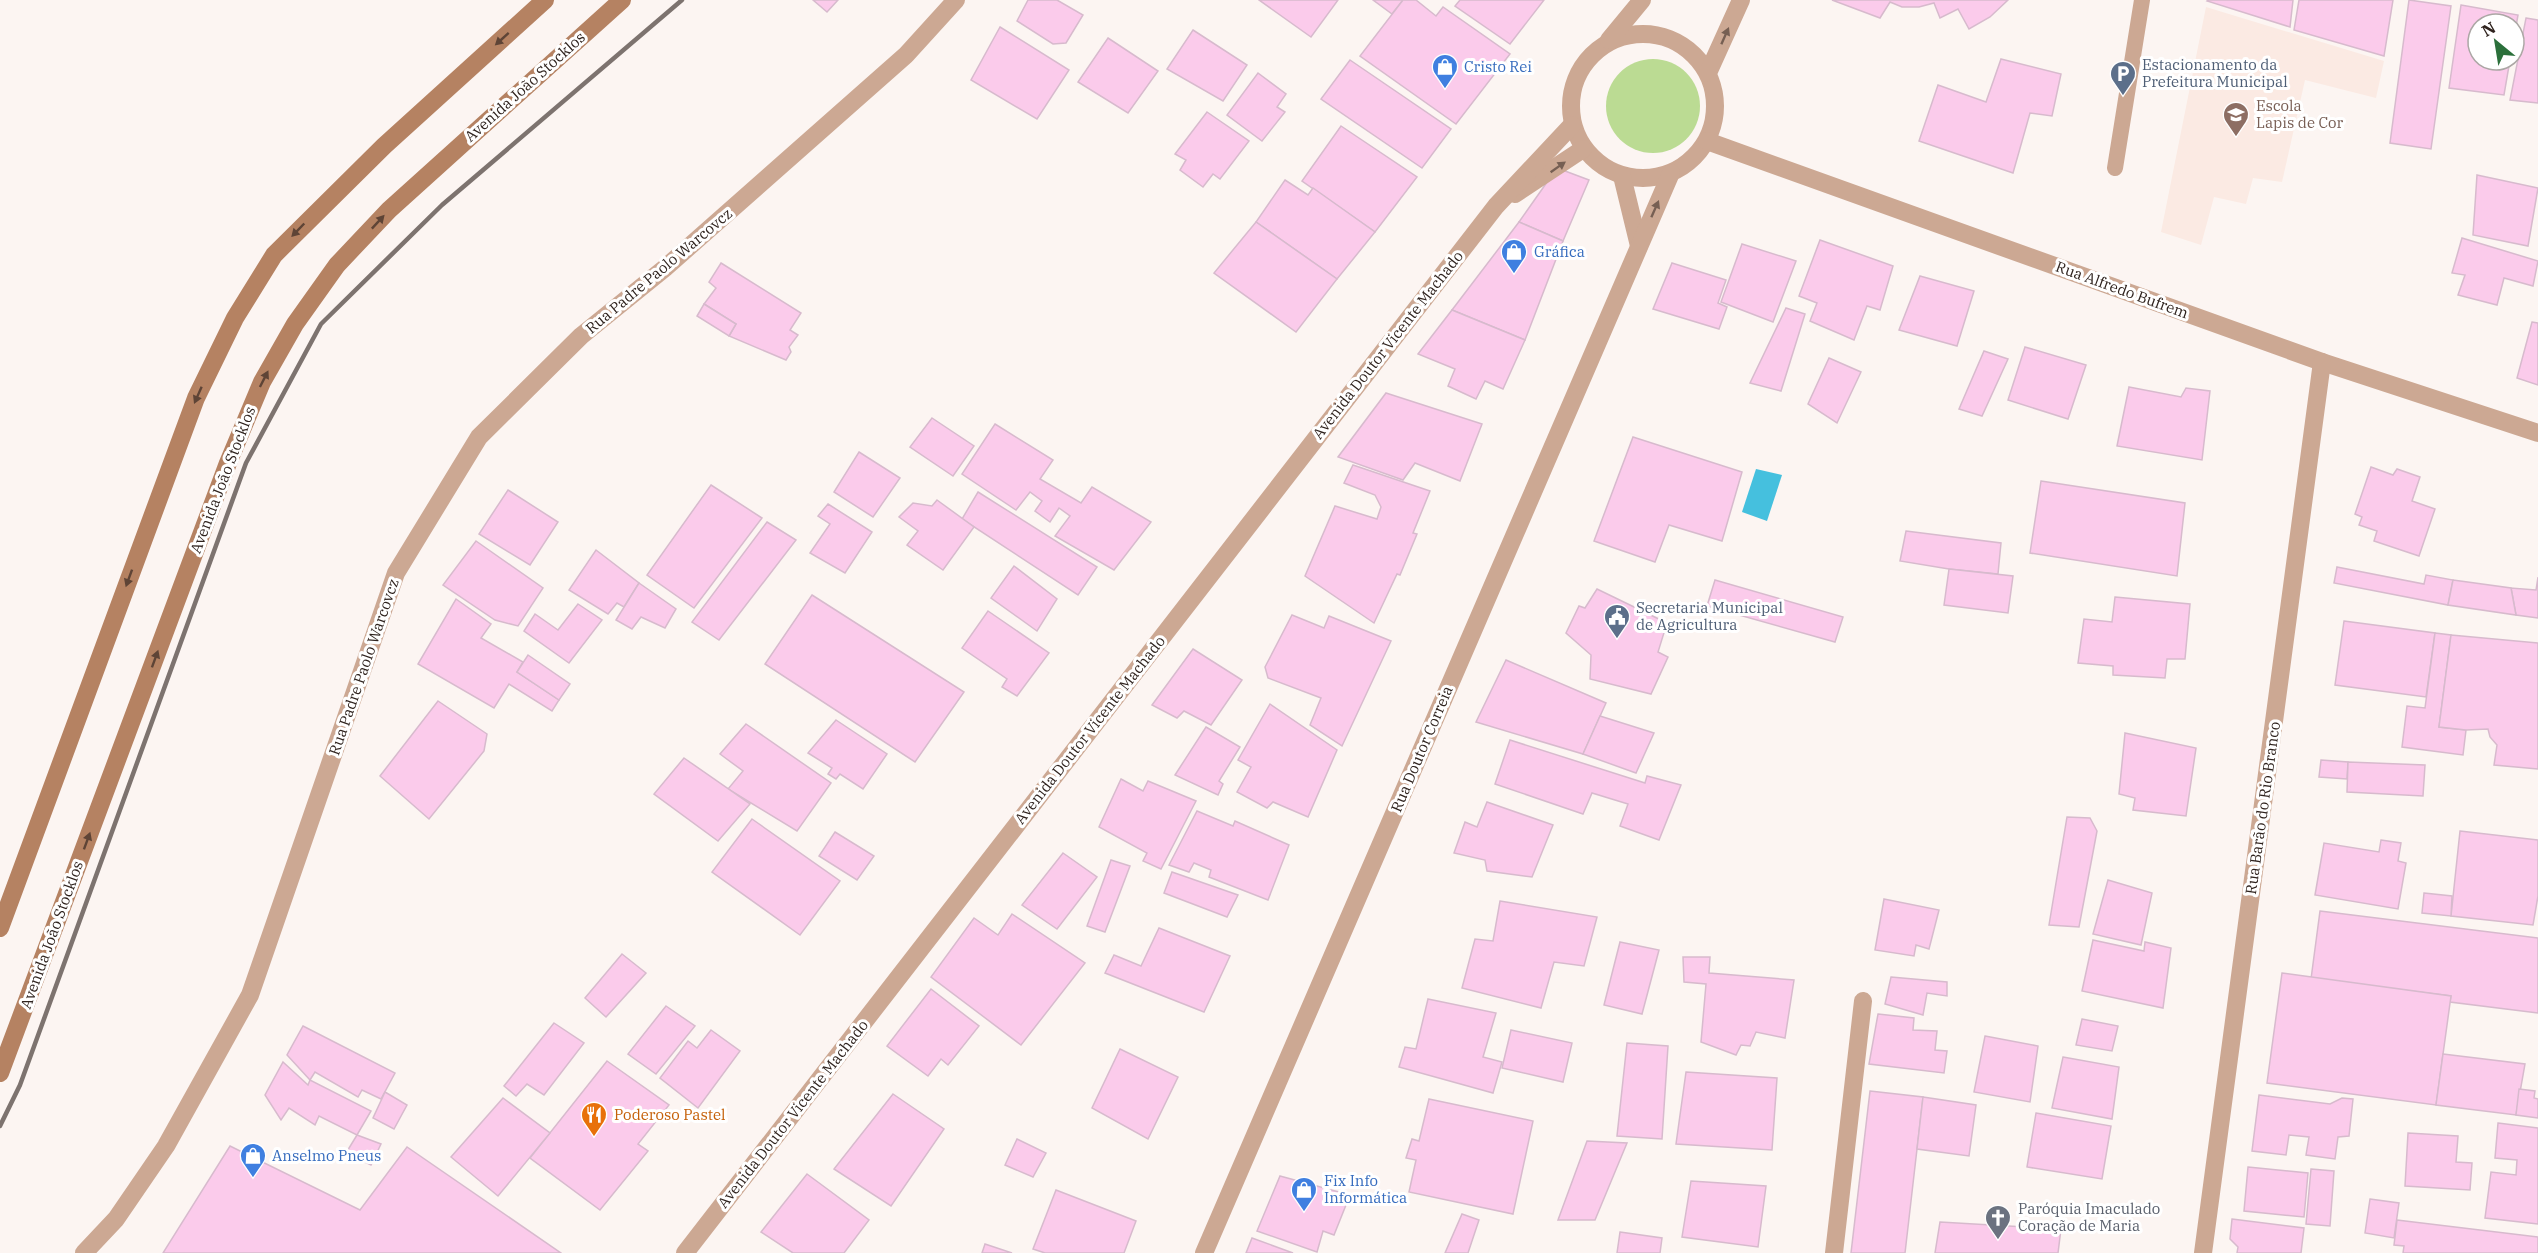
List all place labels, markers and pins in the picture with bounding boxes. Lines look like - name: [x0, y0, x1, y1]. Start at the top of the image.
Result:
- shop icon: Cristo Rei: [1430, 52, 1460, 90]
- place label: Estacionamento da Prefeitura Municipal: [2142, 55, 2288, 91]
- place label: Cristo Rei: [1464, 57, 1532, 76]
- parking icon: Estacionamento da Prefeitura Municipal: [2108, 59, 2138, 97]
- place label: Escola Lapis de Cor: [2256, 96, 2344, 132]
- school or university icon: Escola Lapis de Cor: [2221, 100, 2251, 138]
- shop icon: Gráfica: [1499, 237, 1529, 275]
- place label: Gráfica: [1534, 242, 1585, 261]
- place label: Secretaria Municipal de Agricultura: [1636, 598, 1783, 634]
- public building icon: Secretaria Municipal de Agricultura: [1602, 602, 1632, 640]
- restaurant icon: Poderoso Pastel: [579, 1100, 609, 1138]
- place label: Poderoso Pastel: [614, 1105, 726, 1124]
- shop icon: Anselmo Pneus: [238, 1141, 268, 1179]
- place label: Anselmo Pneus: [272, 1146, 381, 1165]
- place label: Fix Info Informática: [1324, 1171, 1407, 1207]
- shop icon: Fix Info Informática: [1289, 1175, 1319, 1213]
- place label: Paróquia Imaculado Coração de Maria: [2018, 1199, 2160, 1235]
- church icon: Paróquia Imaculado Coração de Maria: [1983, 1203, 2013, 1241]

